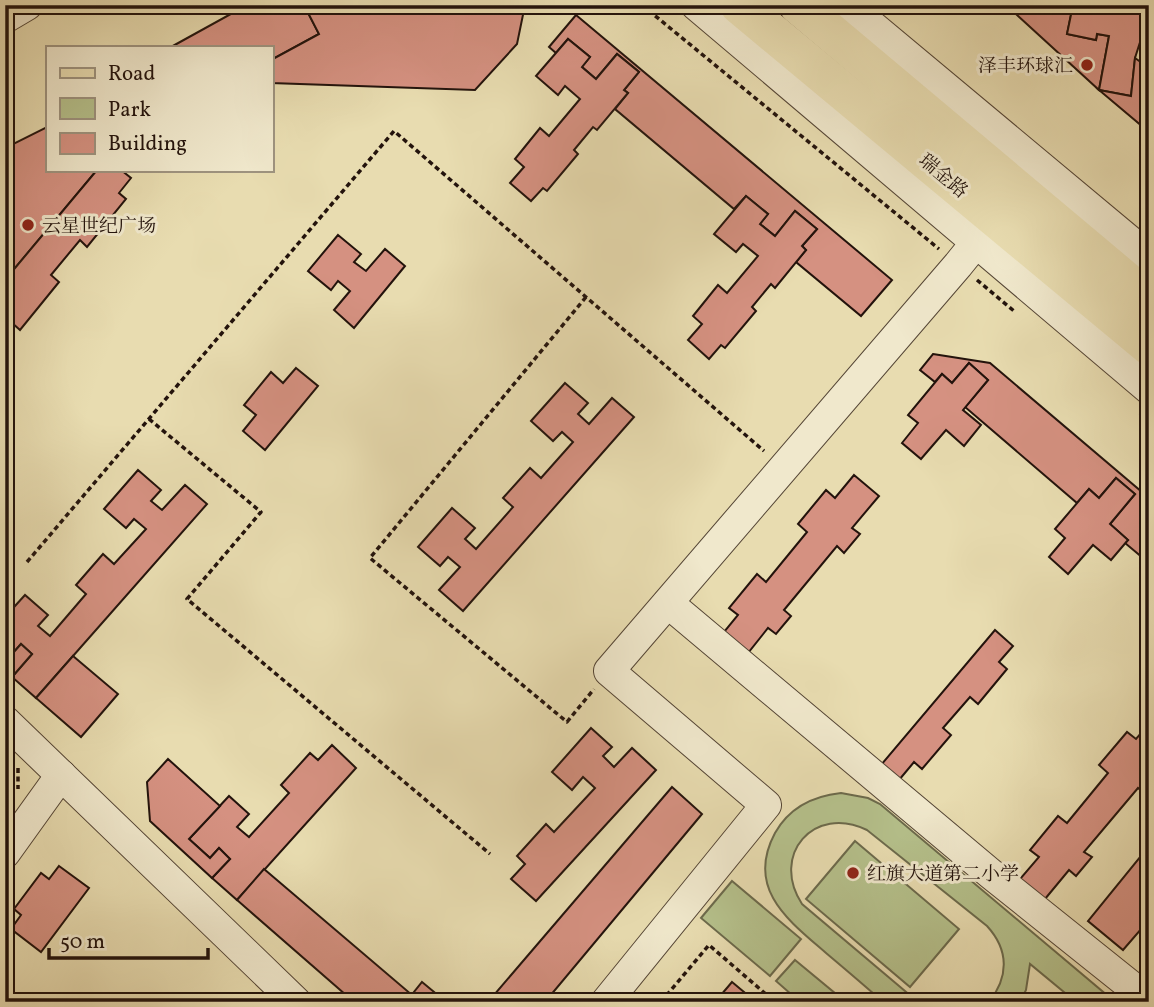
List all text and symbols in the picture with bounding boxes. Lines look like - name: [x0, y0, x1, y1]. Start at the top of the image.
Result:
- legend: [46, 46, 273, 172]
- place label: 泽丰环球汇: [978, 54, 1073, 80]
- marker: 泽丰环球汇: [1079, 57, 1095, 73]
- text: Road: [108, 60, 155, 89]
- text: Park: [108, 96, 151, 125]
- text: Building: [108, 130, 187, 159]
- street label: 瑞金路: [913, 148, 973, 205]
- place label: 云星世纪广场: [42, 214, 156, 240]
- marker: 云星世纪广场: [20, 217, 36, 233]
- place label: 红旗大道第二小学: [867, 862, 1019, 888]
- marker: 红旗大道第二小学: [845, 865, 861, 881]
- scale bar: [49, 916, 208, 960]
- text: 50 m: [60, 928, 105, 957]

